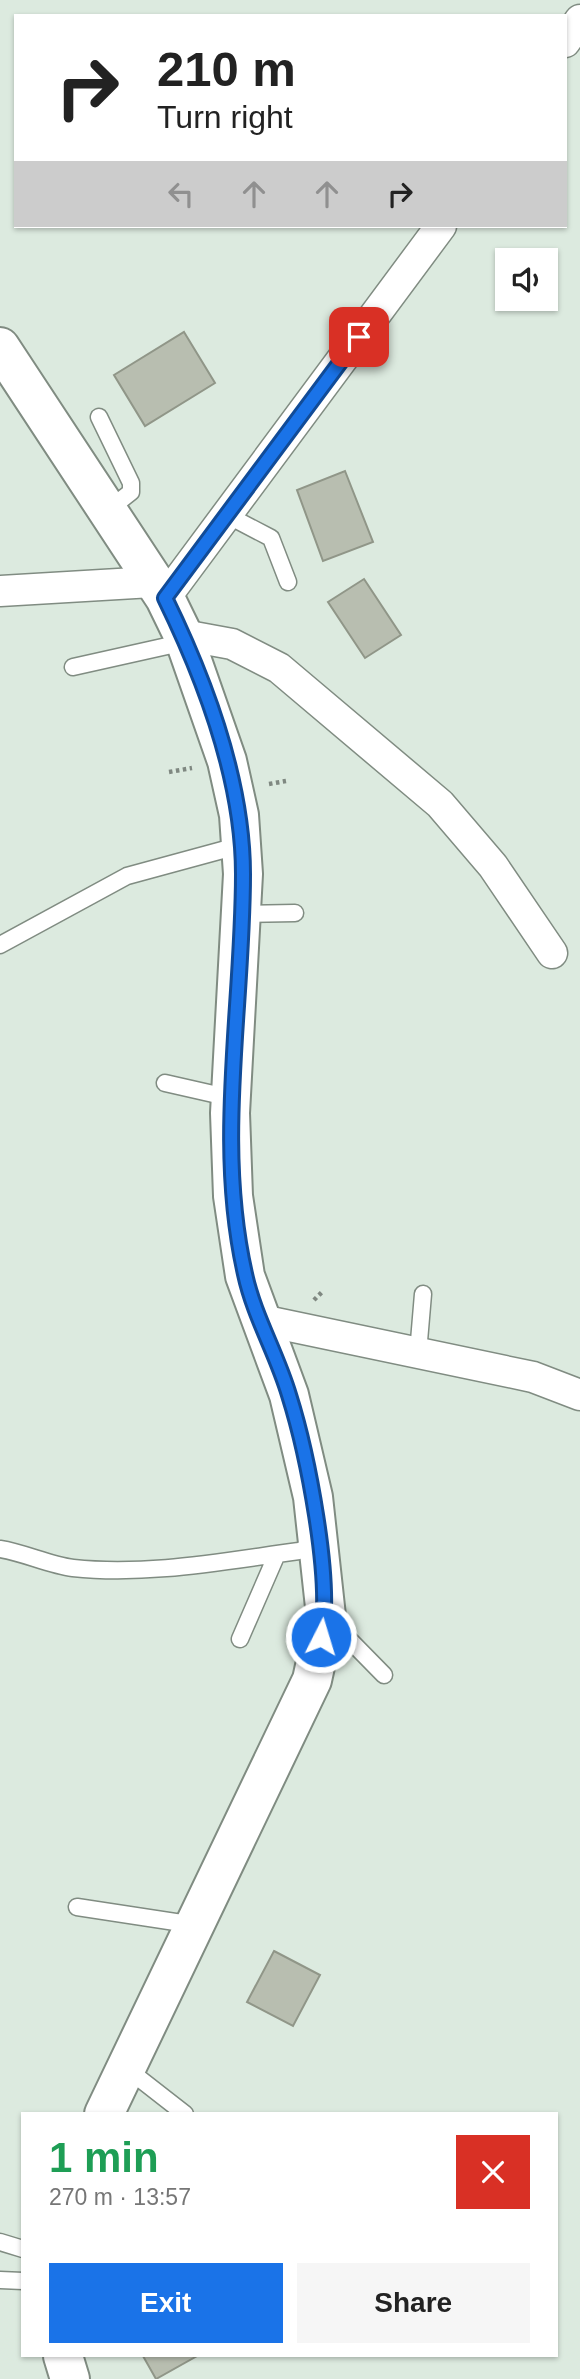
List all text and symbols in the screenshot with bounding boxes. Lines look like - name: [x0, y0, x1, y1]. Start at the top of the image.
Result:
- icon: right: [42, 42, 133, 133]
- text: 210 m: [157, 42, 296, 96]
- text: Turn right: [157, 99, 293, 135]
- icon: left: [162, 175, 200, 213]
- icon: ahead: [235, 175, 273, 213]
- icon: ahead: [308, 175, 346, 213]
- icon: right: [381, 175, 419, 213]
- map controls: [495, 248, 558, 311]
- button: sound: [495, 248, 558, 311]
- pin: [329, 307, 389, 367]
- icon: arrive: [340, 318, 378, 356]
- position arrow: [284, 1600, 358, 1674]
- text: 1 min: [49, 2134, 159, 2181]
- button: close: [456, 2135, 530, 2209]
- text: 270 m · 13:57: [49, 2184, 191, 2210]
- button: Exit: [49, 2263, 283, 2343]
- button: Share: [297, 2263, 530, 2343]

